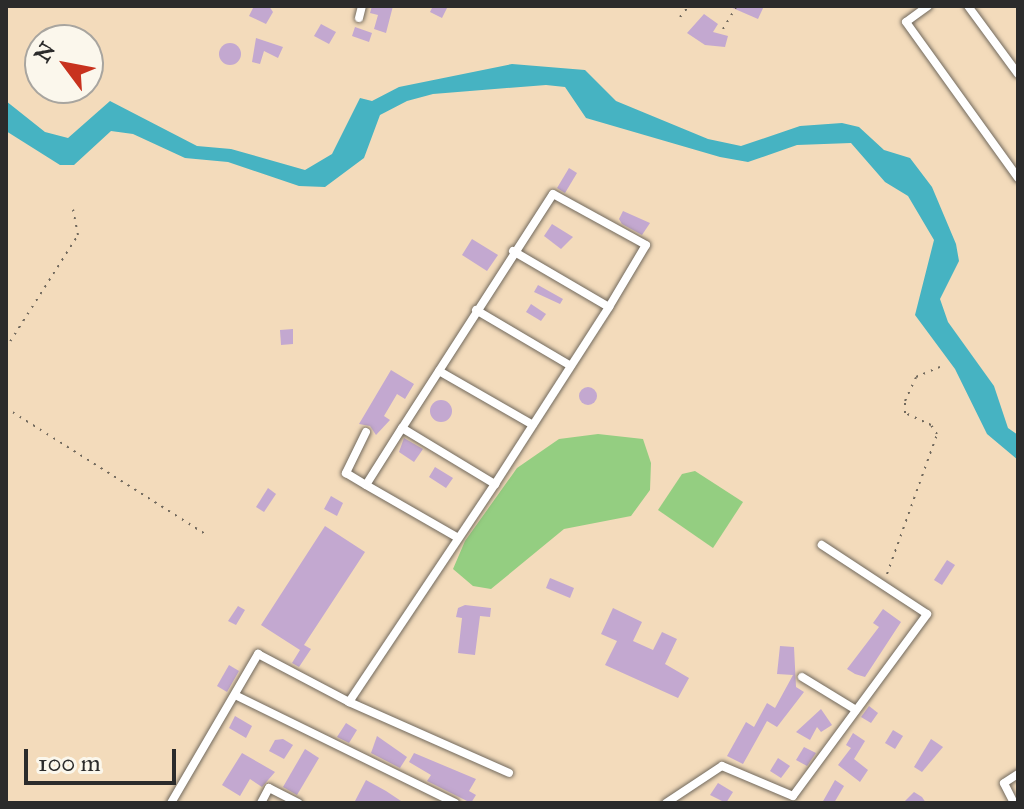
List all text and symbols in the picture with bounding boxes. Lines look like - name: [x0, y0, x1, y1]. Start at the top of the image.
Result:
- north arrow: [24, 24, 104, 104]
- text: N: [29, 37, 61, 67]
- scale bar: [28, 733, 180, 783]
- text: 100 m: [38, 748, 101, 778]

